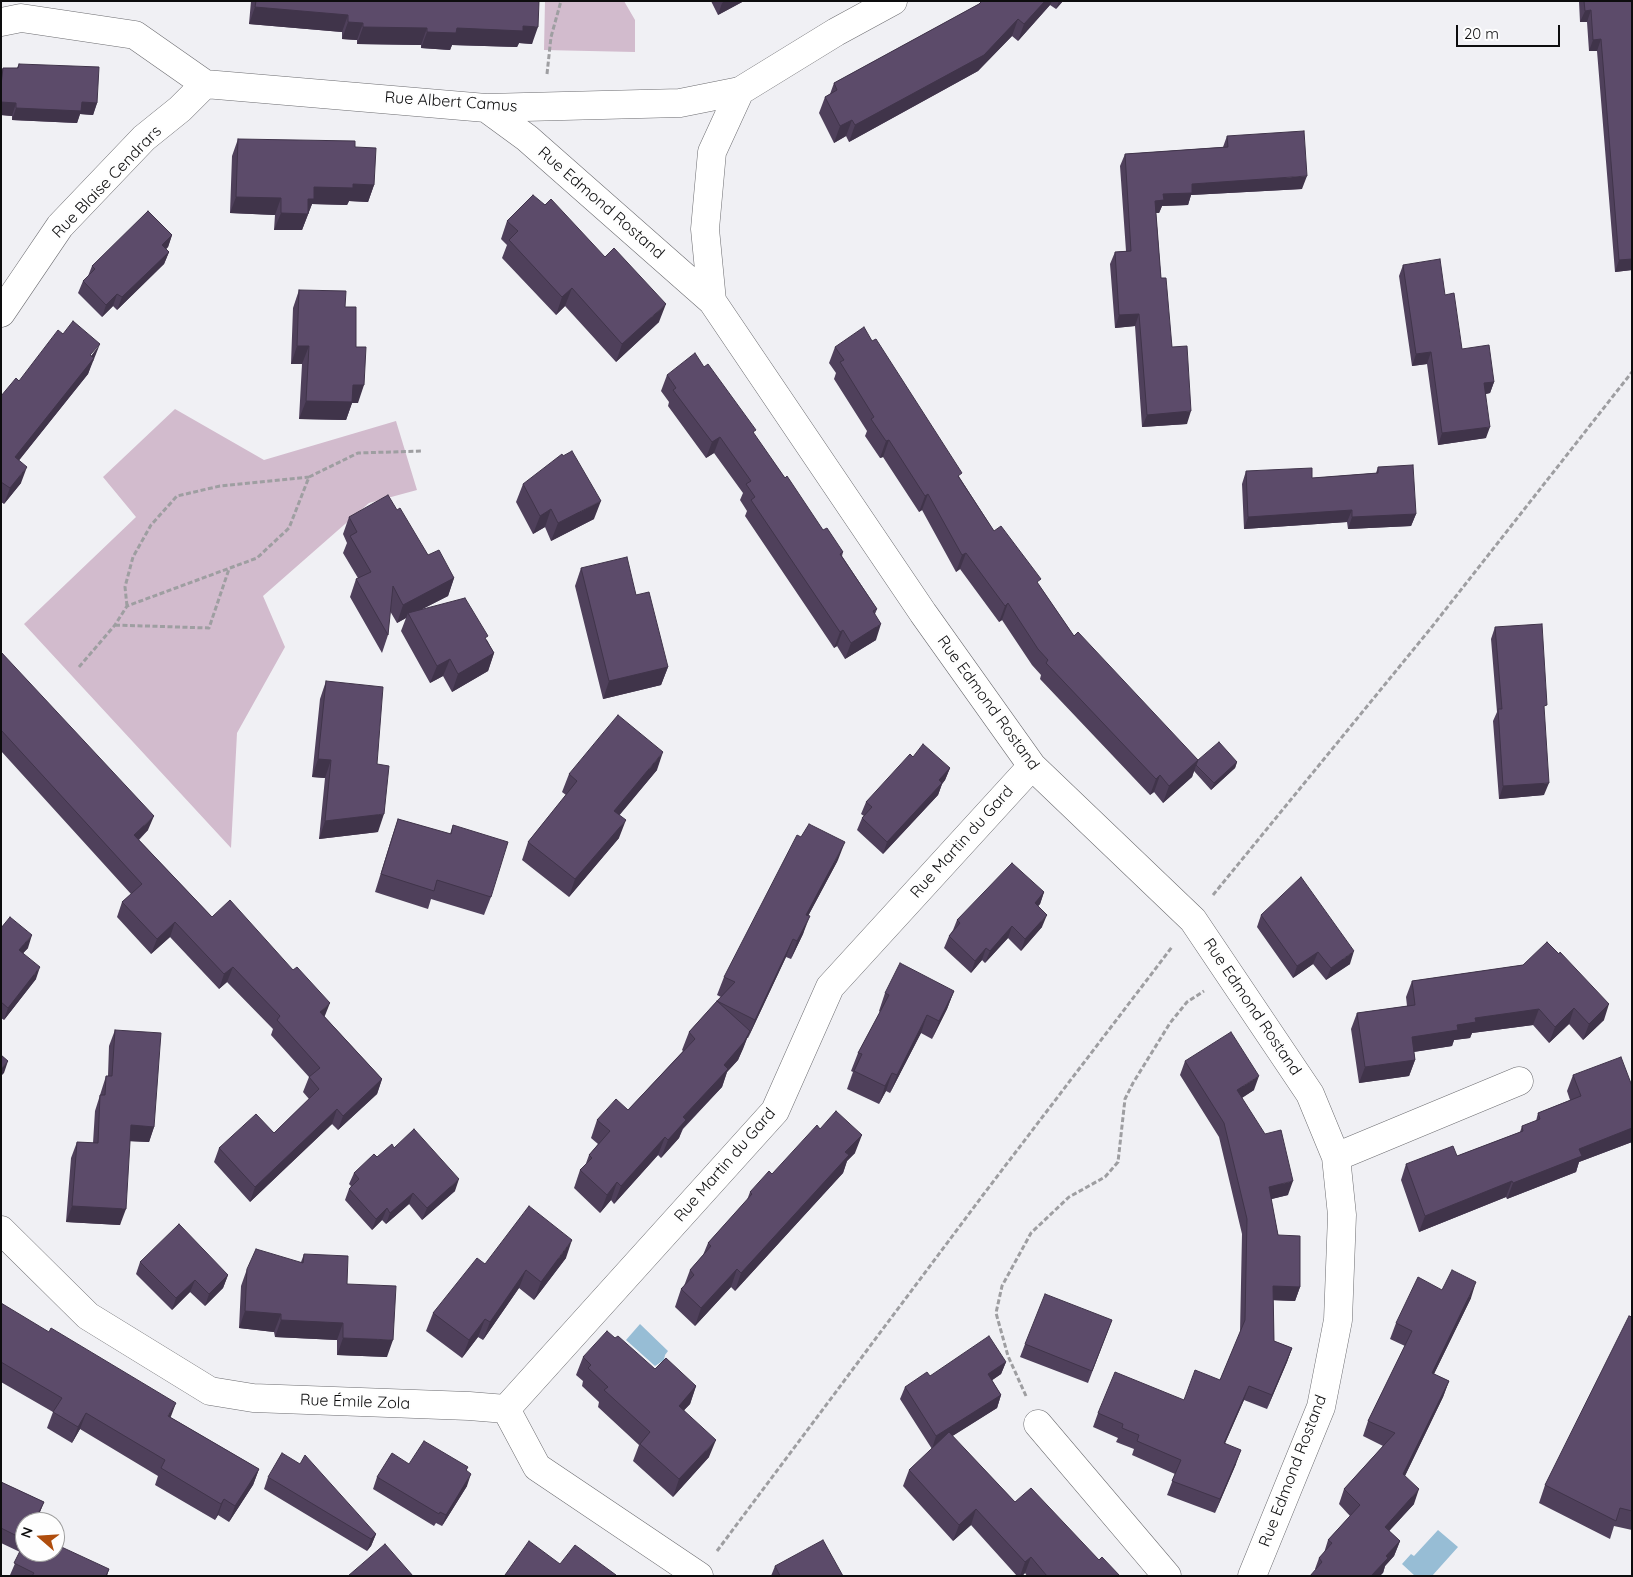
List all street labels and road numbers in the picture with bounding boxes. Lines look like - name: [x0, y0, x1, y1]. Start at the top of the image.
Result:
- street label: Rue Albert Camus: [384, 88, 518, 116]
- street label: Rue Blaise Cendrars: [48, 122, 166, 242]
- street label: Rue Edmond Rostand: [534, 143, 668, 263]
- street label: Rue Edmond Rostand: [933, 632, 1043, 774]
- street label: Rue Martin du Gard: [906, 782, 1018, 902]
- street label: Rue Edmond Rostand: [1199, 935, 1305, 1079]
- street label: Rue Martin du Gard: [670, 1104, 780, 1226]
- street label: Rue Émile Zola: [300, 1390, 410, 1414]
- street label: Rue Edmond Rostand: [1255, 1392, 1331, 1550]

